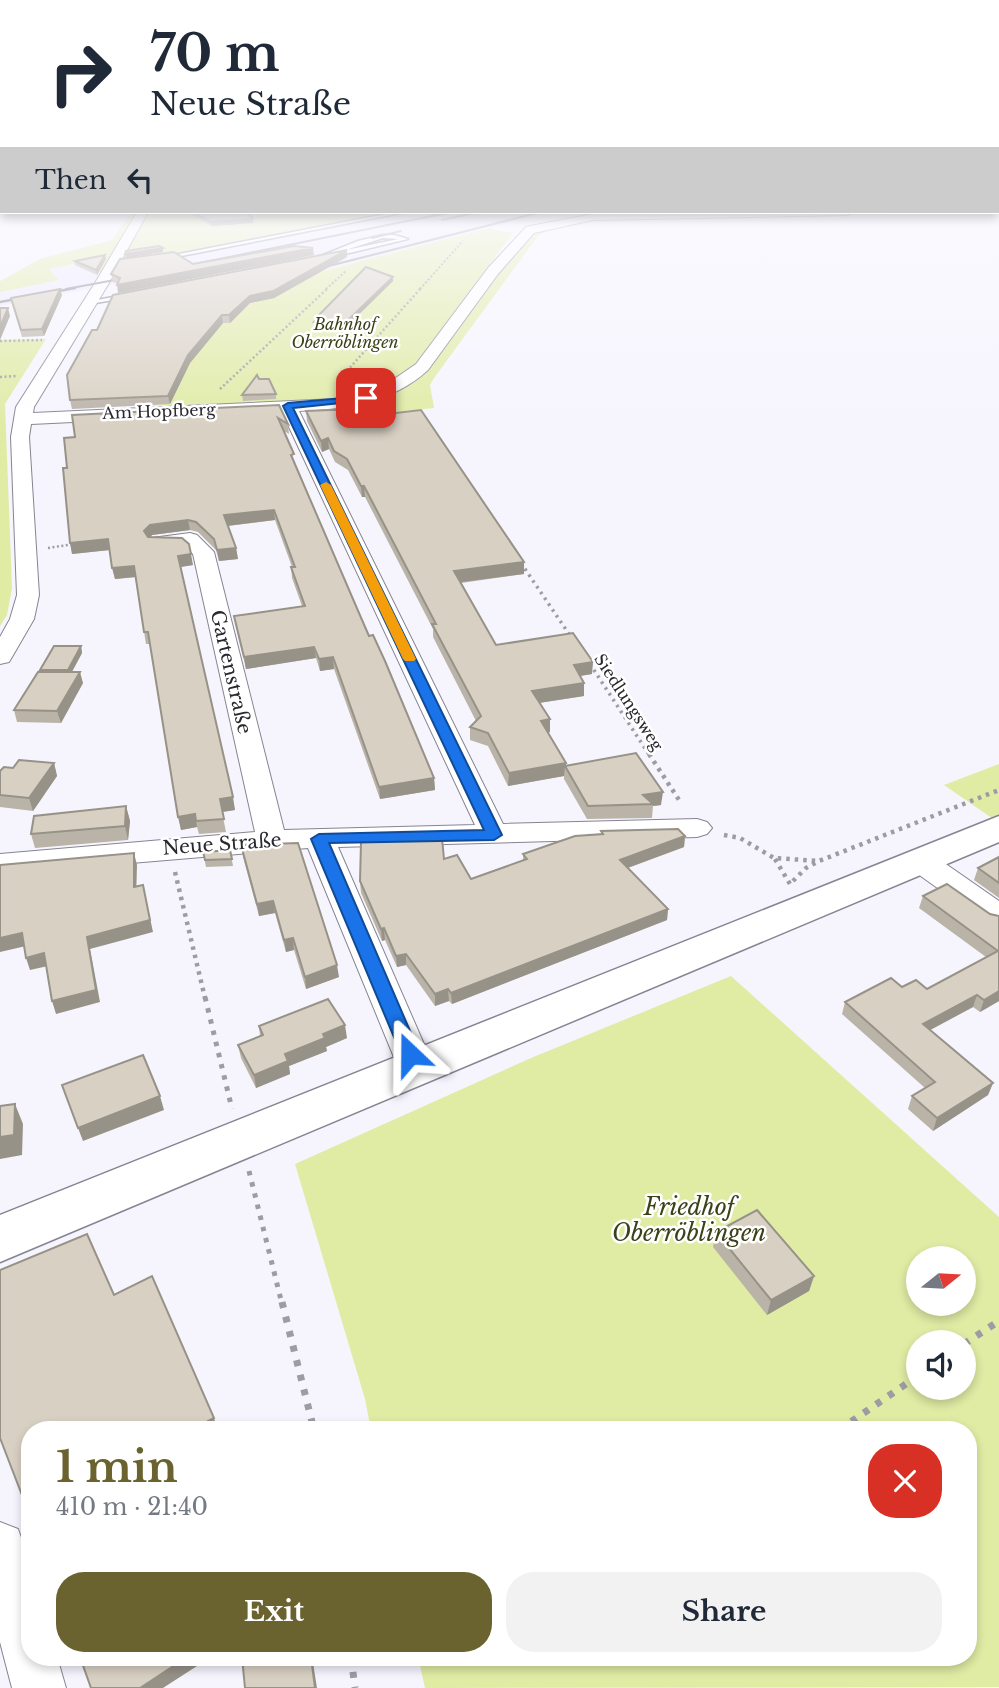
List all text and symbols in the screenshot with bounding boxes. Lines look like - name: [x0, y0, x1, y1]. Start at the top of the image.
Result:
- text: 70 m: [150, 23, 280, 84]
- icon: right: [35, 28, 126, 119]
- text: Neue Straße: [150, 84, 351, 124]
- icon: left: [121, 161, 159, 199]
- text: Then: [35, 164, 107, 196]
- park label: Bahnhof Oberröblingen: [292, 314, 398, 352]
- pin: [336, 368, 396, 428]
- icon: arrive: [347, 379, 385, 417]
- street label: Am Hopfberg: [101, 399, 216, 423]
- street label: Gartenstraße: [206, 608, 256, 736]
- street label: Siedlungsweg: [590, 650, 668, 755]
- street label: Neue Straße: [162, 828, 282, 860]
- position arrow: [373, 1017, 447, 1091]
- park label: Friedhof Oberröblingen: [612, 1193, 766, 1247]
- north arrow: [906, 1246, 976, 1316]
- map controls: [906, 1246, 976, 1400]
- button: sound: [906, 1330, 976, 1400]
- text: 1 min: [56, 1441, 178, 1493]
- button: close: [868, 1444, 942, 1518]
- text: 410 m · 21:40: [56, 1493, 208, 1521]
- button: Exit: [56, 1572, 492, 1652]
- button: Share: [506, 1572, 942, 1652]

